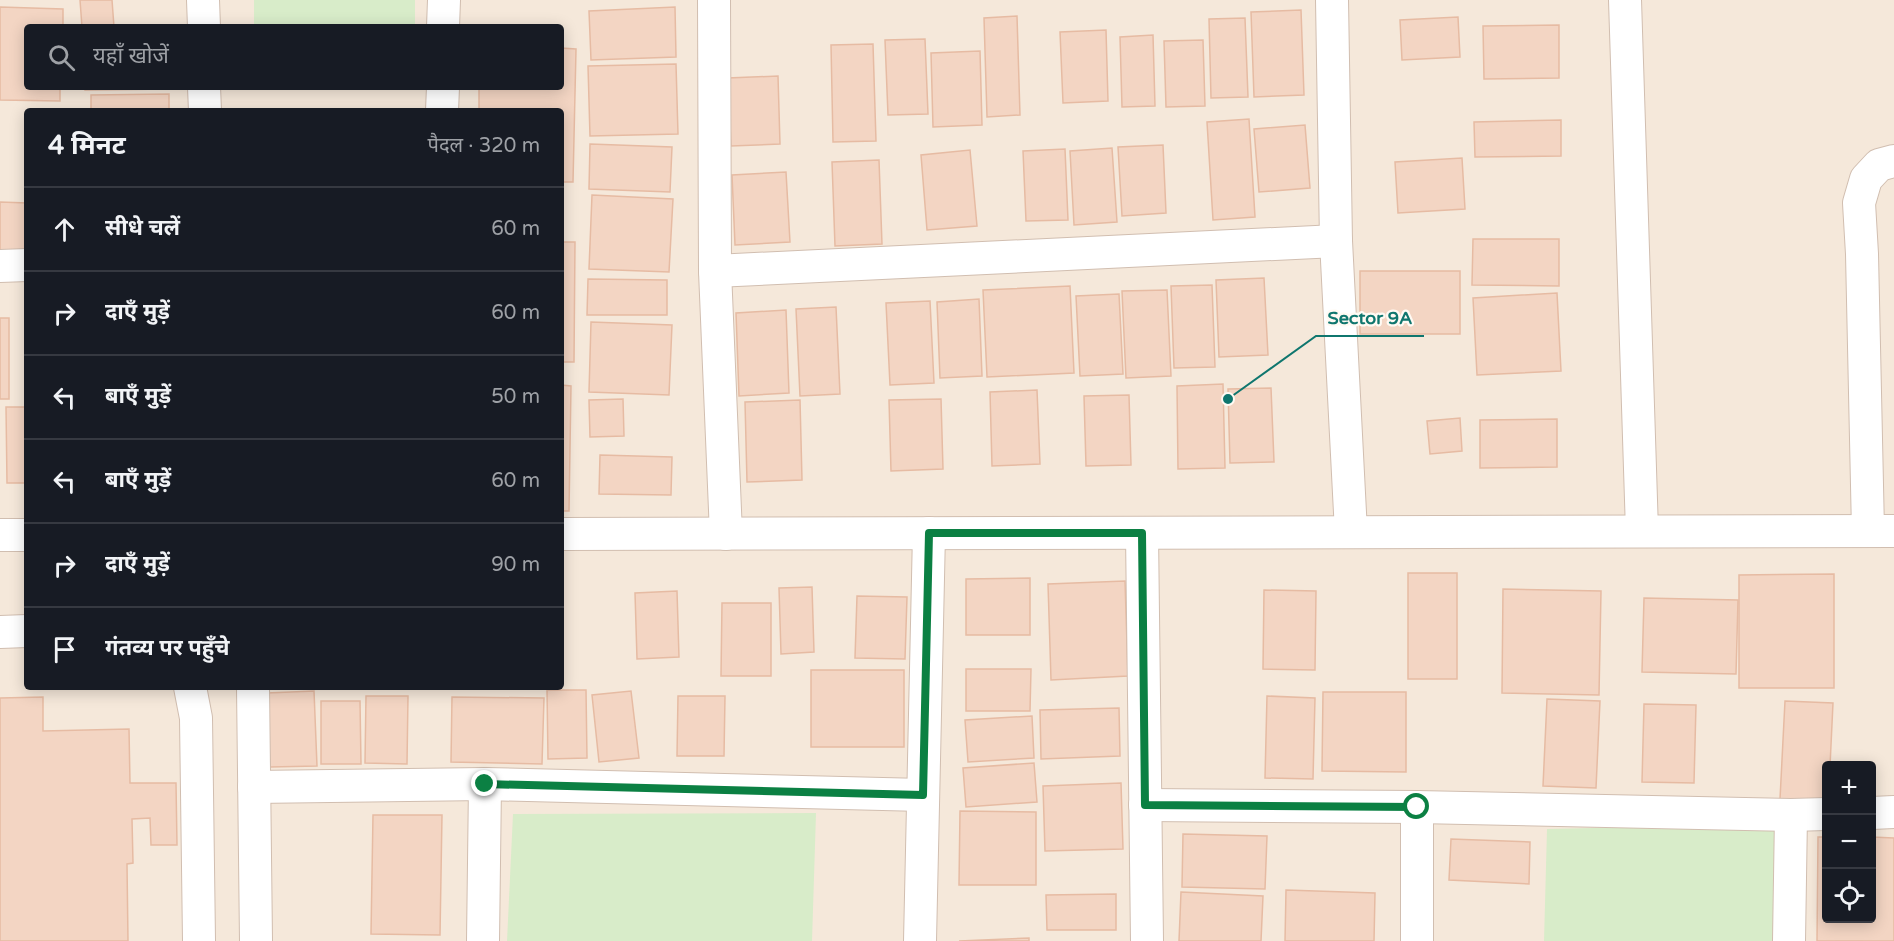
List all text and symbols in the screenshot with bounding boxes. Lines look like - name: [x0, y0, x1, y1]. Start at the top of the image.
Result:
- search box: [24, 24, 564, 90]
- icon: search: [45, 41, 78, 74]
- text: यहाँ खोजें: [93, 43, 169, 69]
- text: 4 मिनट: [48, 130, 126, 161]
- text: पैदल · 320 m: [428, 134, 540, 158]
- icon: ahead: [48, 213, 81, 246]
- text: सीधे चलें: [105, 215, 180, 241]
- text: 60 m: [491, 217, 540, 241]
- icon: right: [48, 297, 81, 330]
- text: दाएँ मुड़ें: [105, 299, 170, 325]
- callout: Sector 9A: [1316, 300, 1424, 336]
- text: 60 m: [491, 301, 540, 325]
- text: Sector 9A: [1328, 307, 1412, 329]
- icon: left: [48, 381, 81, 414]
- text: बाएँ मुड़ें: [105, 383, 171, 409]
- text: 50 m: [491, 385, 540, 409]
- icon: left: [48, 465, 81, 498]
- text: बाएँ मुड़ें: [105, 467, 171, 493]
- text: 60 m: [491, 469, 540, 493]
- icon: right: [48, 549, 81, 582]
- text: दाएँ मुड़ें: [105, 551, 170, 577]
- text: 90 m: [491, 553, 540, 577]
- icon: arrive: [48, 633, 81, 666]
- text: गंतव्य पर पहुँचे: [105, 635, 230, 661]
- map controls: [1822, 761, 1876, 923]
- button: +: [1822, 761, 1876, 815]
- route end: [471, 770, 497, 796]
- route start: [1403, 793, 1429, 819]
- button: −: [1822, 815, 1876, 869]
- button: locate: [1822, 869, 1876, 923]

